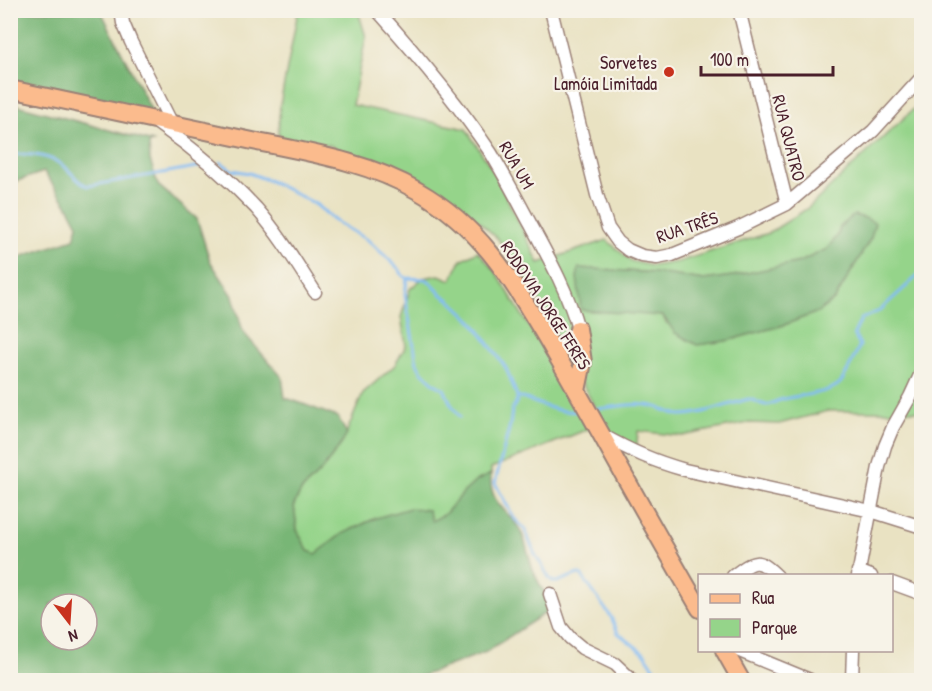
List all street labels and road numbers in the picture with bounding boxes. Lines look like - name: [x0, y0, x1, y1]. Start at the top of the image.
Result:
- street label: RUA QUATRO: [766, 92, 812, 184]
- street label: RUA UM: [493, 136, 541, 194]
- street label: RUA TRÊS: [653, 205, 721, 249]
- street label: RODOVIA JORGE FERES: [495, 236, 597, 374]

